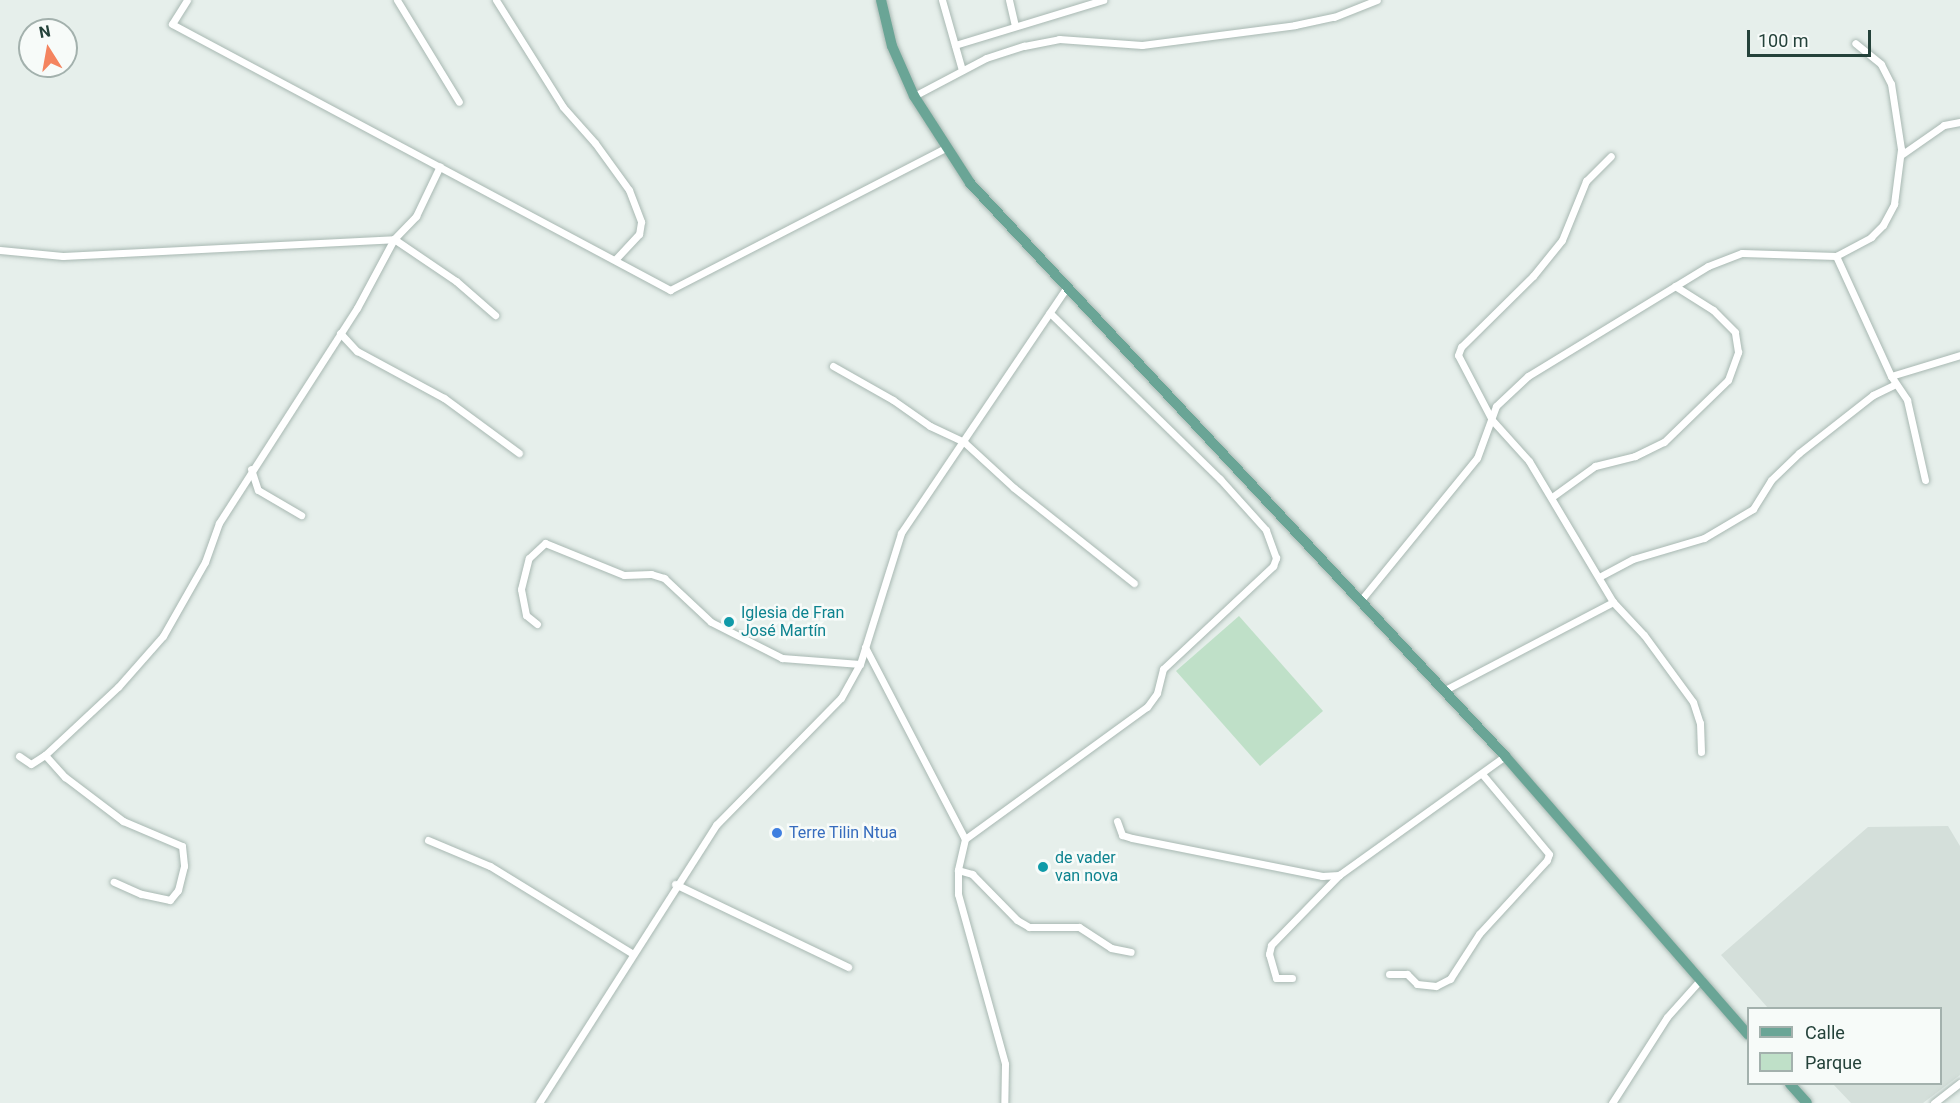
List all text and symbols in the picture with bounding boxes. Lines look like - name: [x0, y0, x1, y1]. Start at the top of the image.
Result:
- north arrow: [18, 18, 78, 78]
- scale bar: [1750, 18, 1874, 56]
- text: N: [37, 21, 52, 42]
- text: 100 m: [1758, 30, 1809, 51]
- place label: Iglesia de Fran José Martín: [741, 603, 844, 641]
- marker: Iglesia de Fran José Martín: [722, 615, 736, 629]
- place label: Terre Tilin Ntua: [789, 823, 898, 843]
- marker: Terre Tilin Ntua: [770, 826, 784, 840]
- place label: de vader van nova: [1055, 848, 1118, 886]
- marker: de vader van nova: [1036, 860, 1050, 874]
- legend: [1747, 1007, 1942, 1085]
- text: Calle: [1805, 1022, 1845, 1043]
- text: Parque: [1805, 1052, 1862, 1073]

